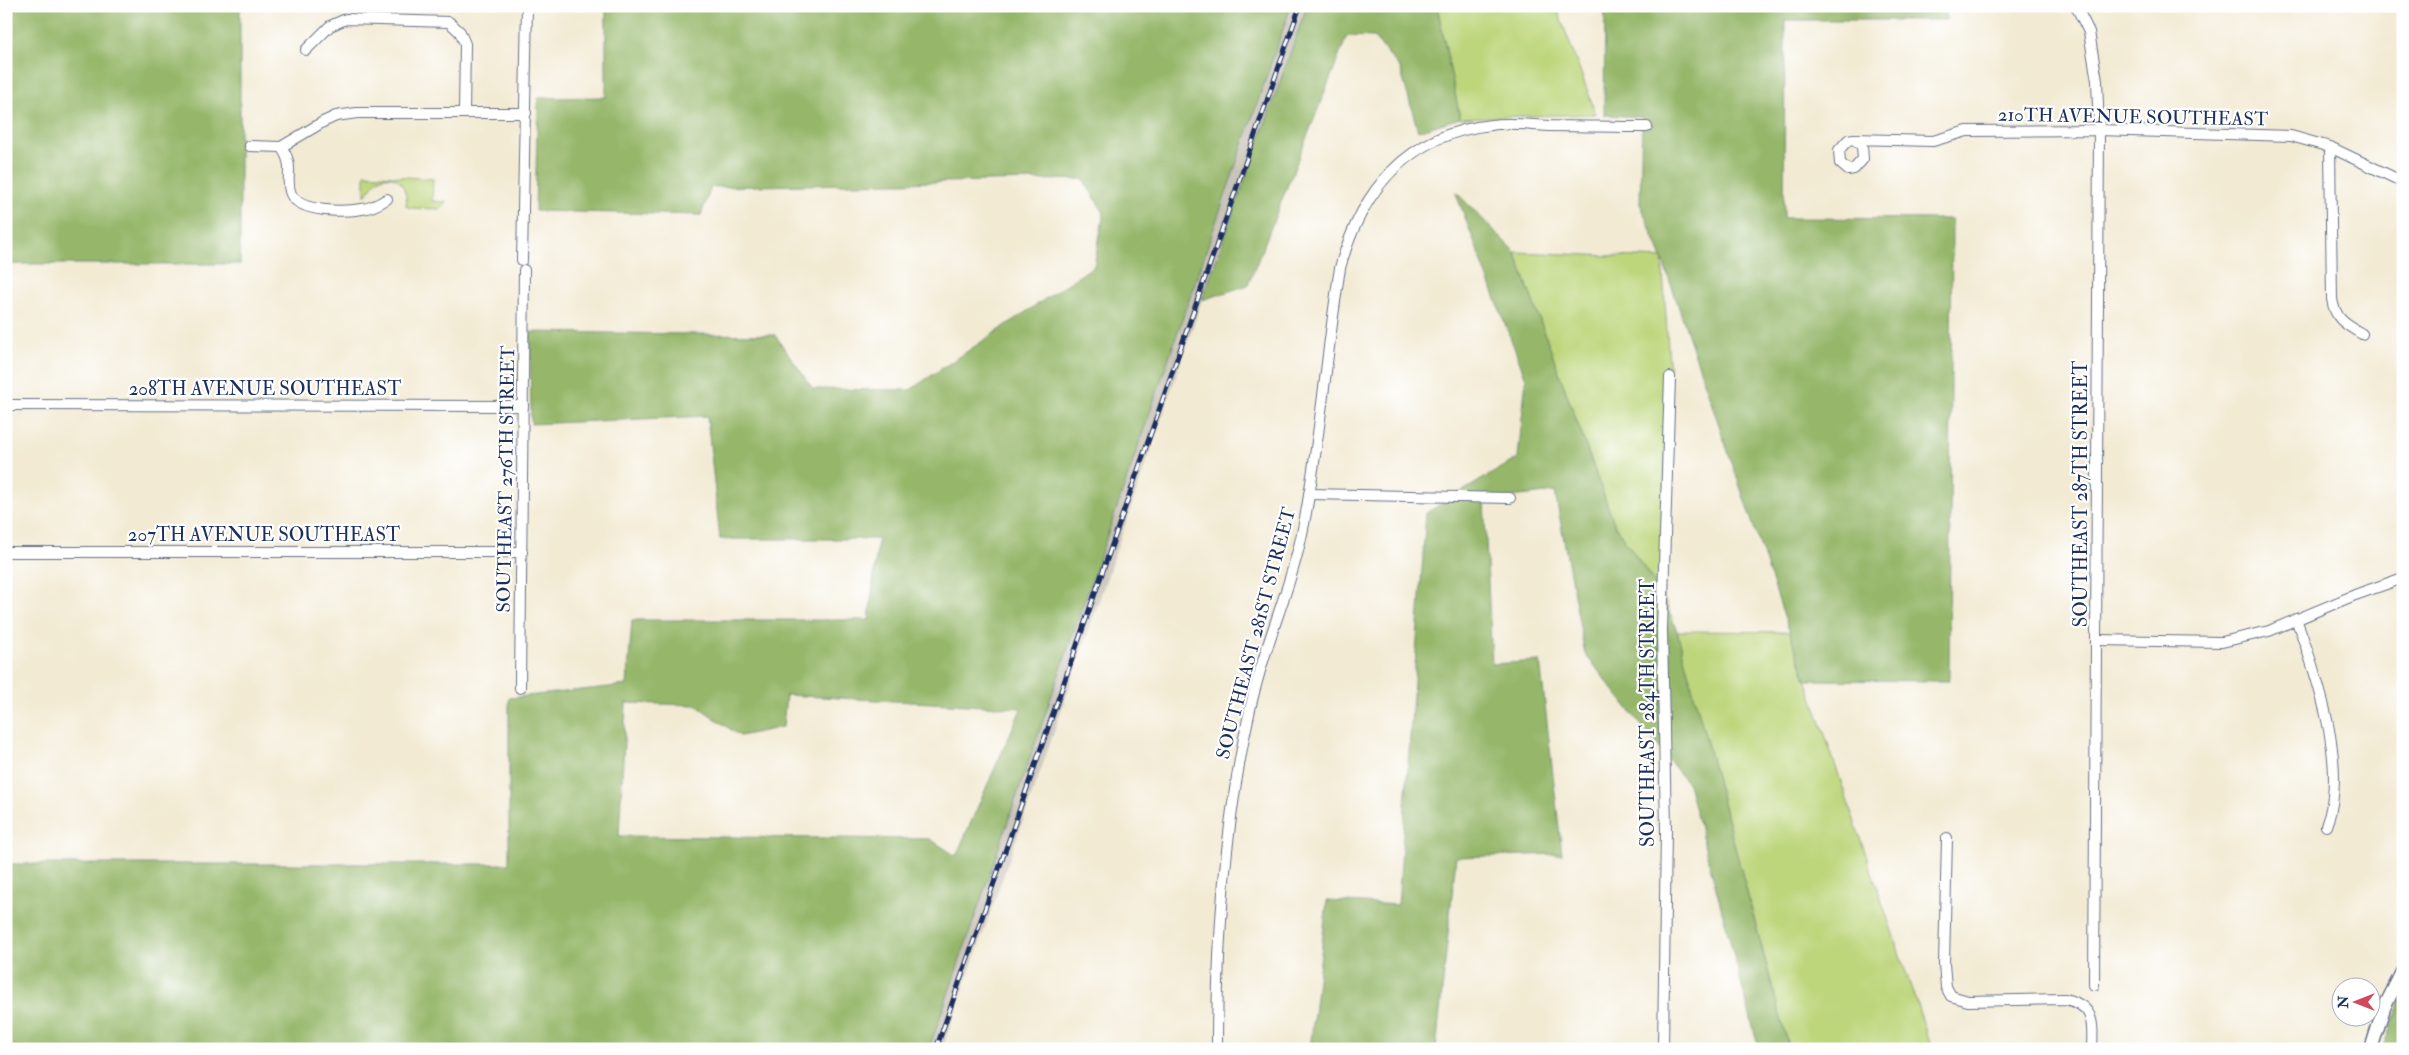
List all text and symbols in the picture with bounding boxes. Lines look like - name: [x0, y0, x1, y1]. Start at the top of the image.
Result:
- street label: 210TH AVENUE SOUTHEAST: [1998, 103, 2268, 131]
- street label: SOUTHEAST 276TH STREET: [492, 345, 520, 613]
- street label: SOUTHEAST 287TH STREET: [2069, 361, 2093, 627]
- street label: 208TH AVENUE SOUTHEAST: [129, 377, 401, 401]
- street label: SOUTHEAST 281ST STREET: [1211, 505, 1301, 762]
- street label: 207TH AVENUE SOUTHEAST: [128, 523, 400, 547]
- street label: SOUTHEAST 284TH STREET: [1636, 579, 1660, 847]
- north arrow: [2332, 978, 2382, 1028]
- text: N: [2335, 995, 2352, 1009]

